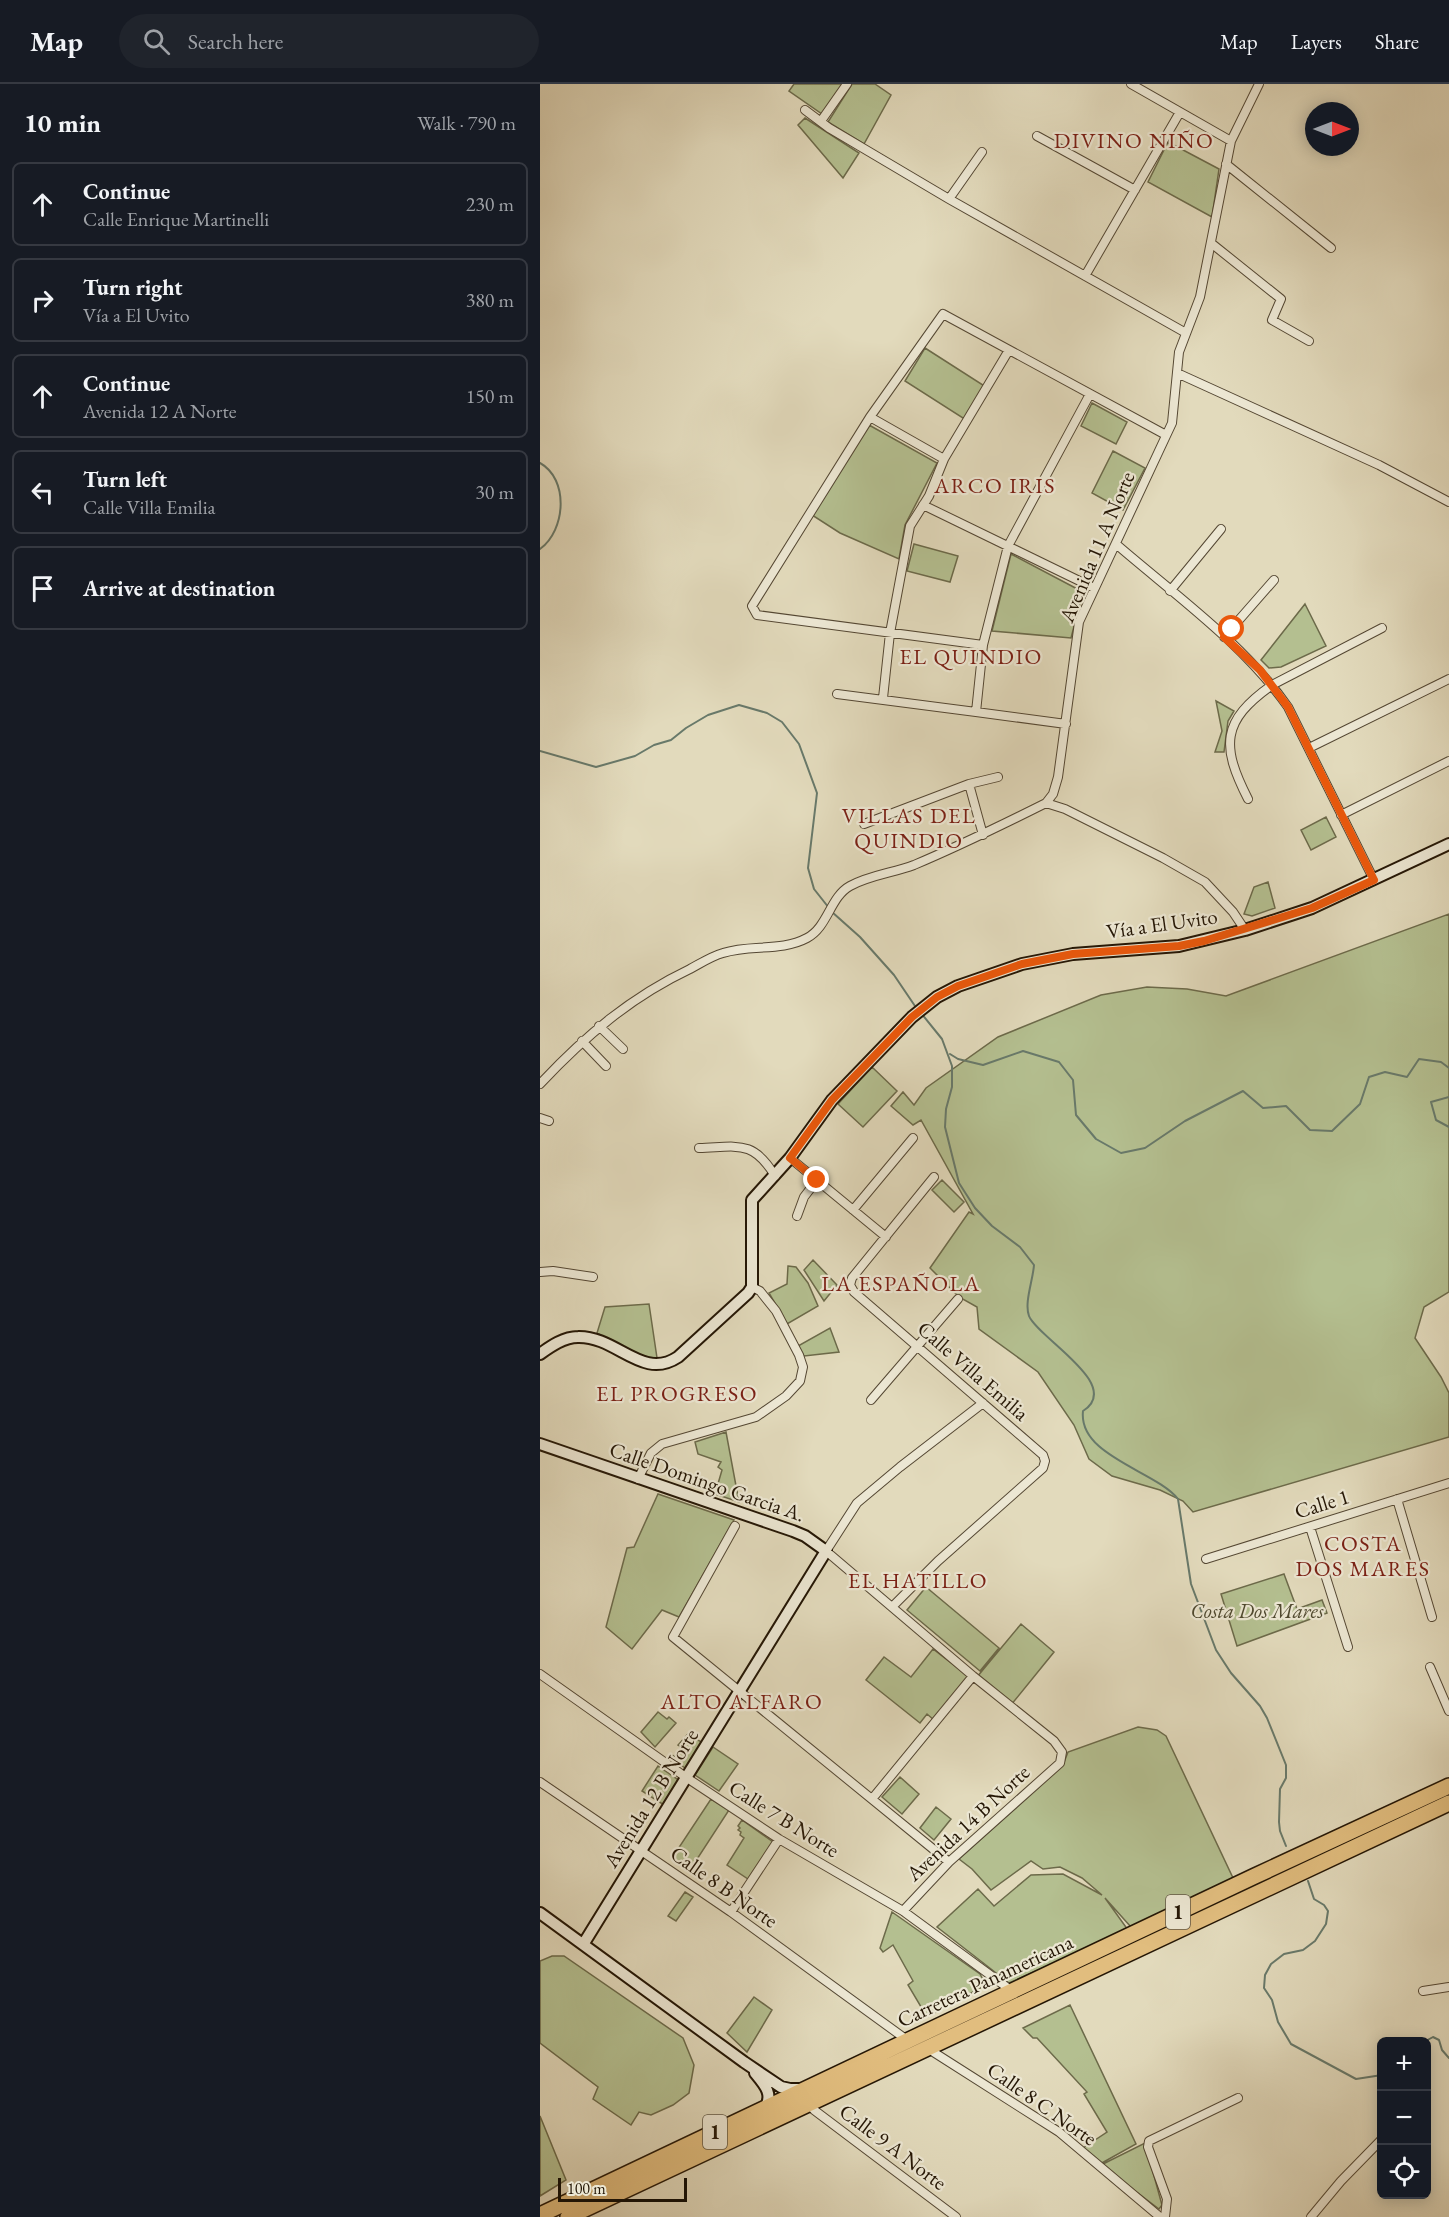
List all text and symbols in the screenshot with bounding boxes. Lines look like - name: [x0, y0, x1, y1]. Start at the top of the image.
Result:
- search box: [119, 14, 539, 68]
- text: Map: [30, 23, 83, 59]
- icon: search: [140, 25, 173, 58]
- text: Search here: [188, 27, 283, 56]
- text: Map: [1220, 28, 1258, 55]
- text: Layers: [1291, 28, 1342, 55]
- text: Share: [1375, 28, 1419, 55]
- north arrow: [1305, 102, 1359, 156]
- text: 10 min: [24, 106, 101, 140]
- text: Walk · 790 m: [417, 110, 516, 136]
- district label: DIVINO NIÑO: [1054, 126, 1214, 155]
- text: Continue: [83, 177, 170, 206]
- icon: ahead: [26, 188, 59, 221]
- text: 230 m: [466, 191, 514, 217]
- text: Calle Enrique Martinelli: [83, 206, 269, 232]
- text: Turn right: [83, 273, 182, 302]
- icon: right: [26, 284, 59, 317]
- text: 380 m: [466, 287, 514, 313]
- text: Vía a El Uvito: [83, 302, 190, 328]
- text: Continue: [83, 369, 170, 398]
- icon: ahead: [26, 380, 59, 413]
- text: 150 m: [466, 383, 514, 409]
- text: Avenida 12 A Norte: [83, 398, 237, 424]
- text: Turn left: [83, 465, 167, 494]
- street label: Avenida 11 A Norte: [1052, 467, 1140, 627]
- district label: ARCO IRIS: [933, 471, 1056, 500]
- icon: left: [26, 476, 59, 509]
- text: 30 m: [475, 479, 514, 505]
- text: Calle Villa Emilia: [83, 494, 216, 520]
- icon: arrive: [26, 572, 59, 605]
- text: Arrive at destination: [83, 574, 275, 603]
- route start: [1218, 615, 1244, 641]
- district label: EL QUINDIO: [899, 642, 1043, 671]
- district label: VILLAS DEL QUINDIO: [842, 801, 976, 855]
- street label: Vía a El Uvito: [1105, 902, 1219, 945]
- route end: [803, 1166, 829, 1192]
- district label: LA ESPAÑOLA: [821, 1269, 981, 1298]
- street label: Calle Villa Emilia: [912, 1315, 1035, 1427]
- district label: EL PROGRESO: [596, 1379, 758, 1408]
- street label: Calle Domingo Garcia A.: [606, 1435, 808, 1528]
- street label: Calle 1: [1291, 1482, 1353, 1525]
- district label: COSTA DOS MARES: [1296, 1529, 1430, 1583]
- district label: EL HATILLO: [848, 1566, 988, 1595]
- park label: Costa Dos Mares: [1190, 1597, 1324, 1624]
- district label: ALTO ALFARO: [660, 1687, 823, 1716]
- street label: Avenida 12 B Norte: [596, 1723, 704, 1873]
- street label: Avenida 14 B Norte: [900, 1759, 1035, 1887]
- street label: Calle 7 B Norte: [724, 1774, 845, 1863]
- street label: Calle 8 B Norte: [665, 1840, 783, 1934]
- road number: 1: [1166, 1895, 1190, 1929]
- street label: Carretera Panamericana: [893, 1928, 1078, 2033]
- map controls: [1377, 2037, 1431, 2199]
- button: +: [1377, 2037, 1431, 2091]
- street label: Calle 8 C Norte: [982, 2056, 1102, 2151]
- button: −: [1377, 2091, 1431, 2145]
- street label: Calle 9 A Norte: [834, 2097, 952, 2196]
- road number: 1: [703, 2115, 727, 2149]
- button: locate: [1377, 2145, 1431, 2199]
- scale bar: [558, 2175, 687, 2202]
- text: 100 m: [567, 2178, 606, 2199]

